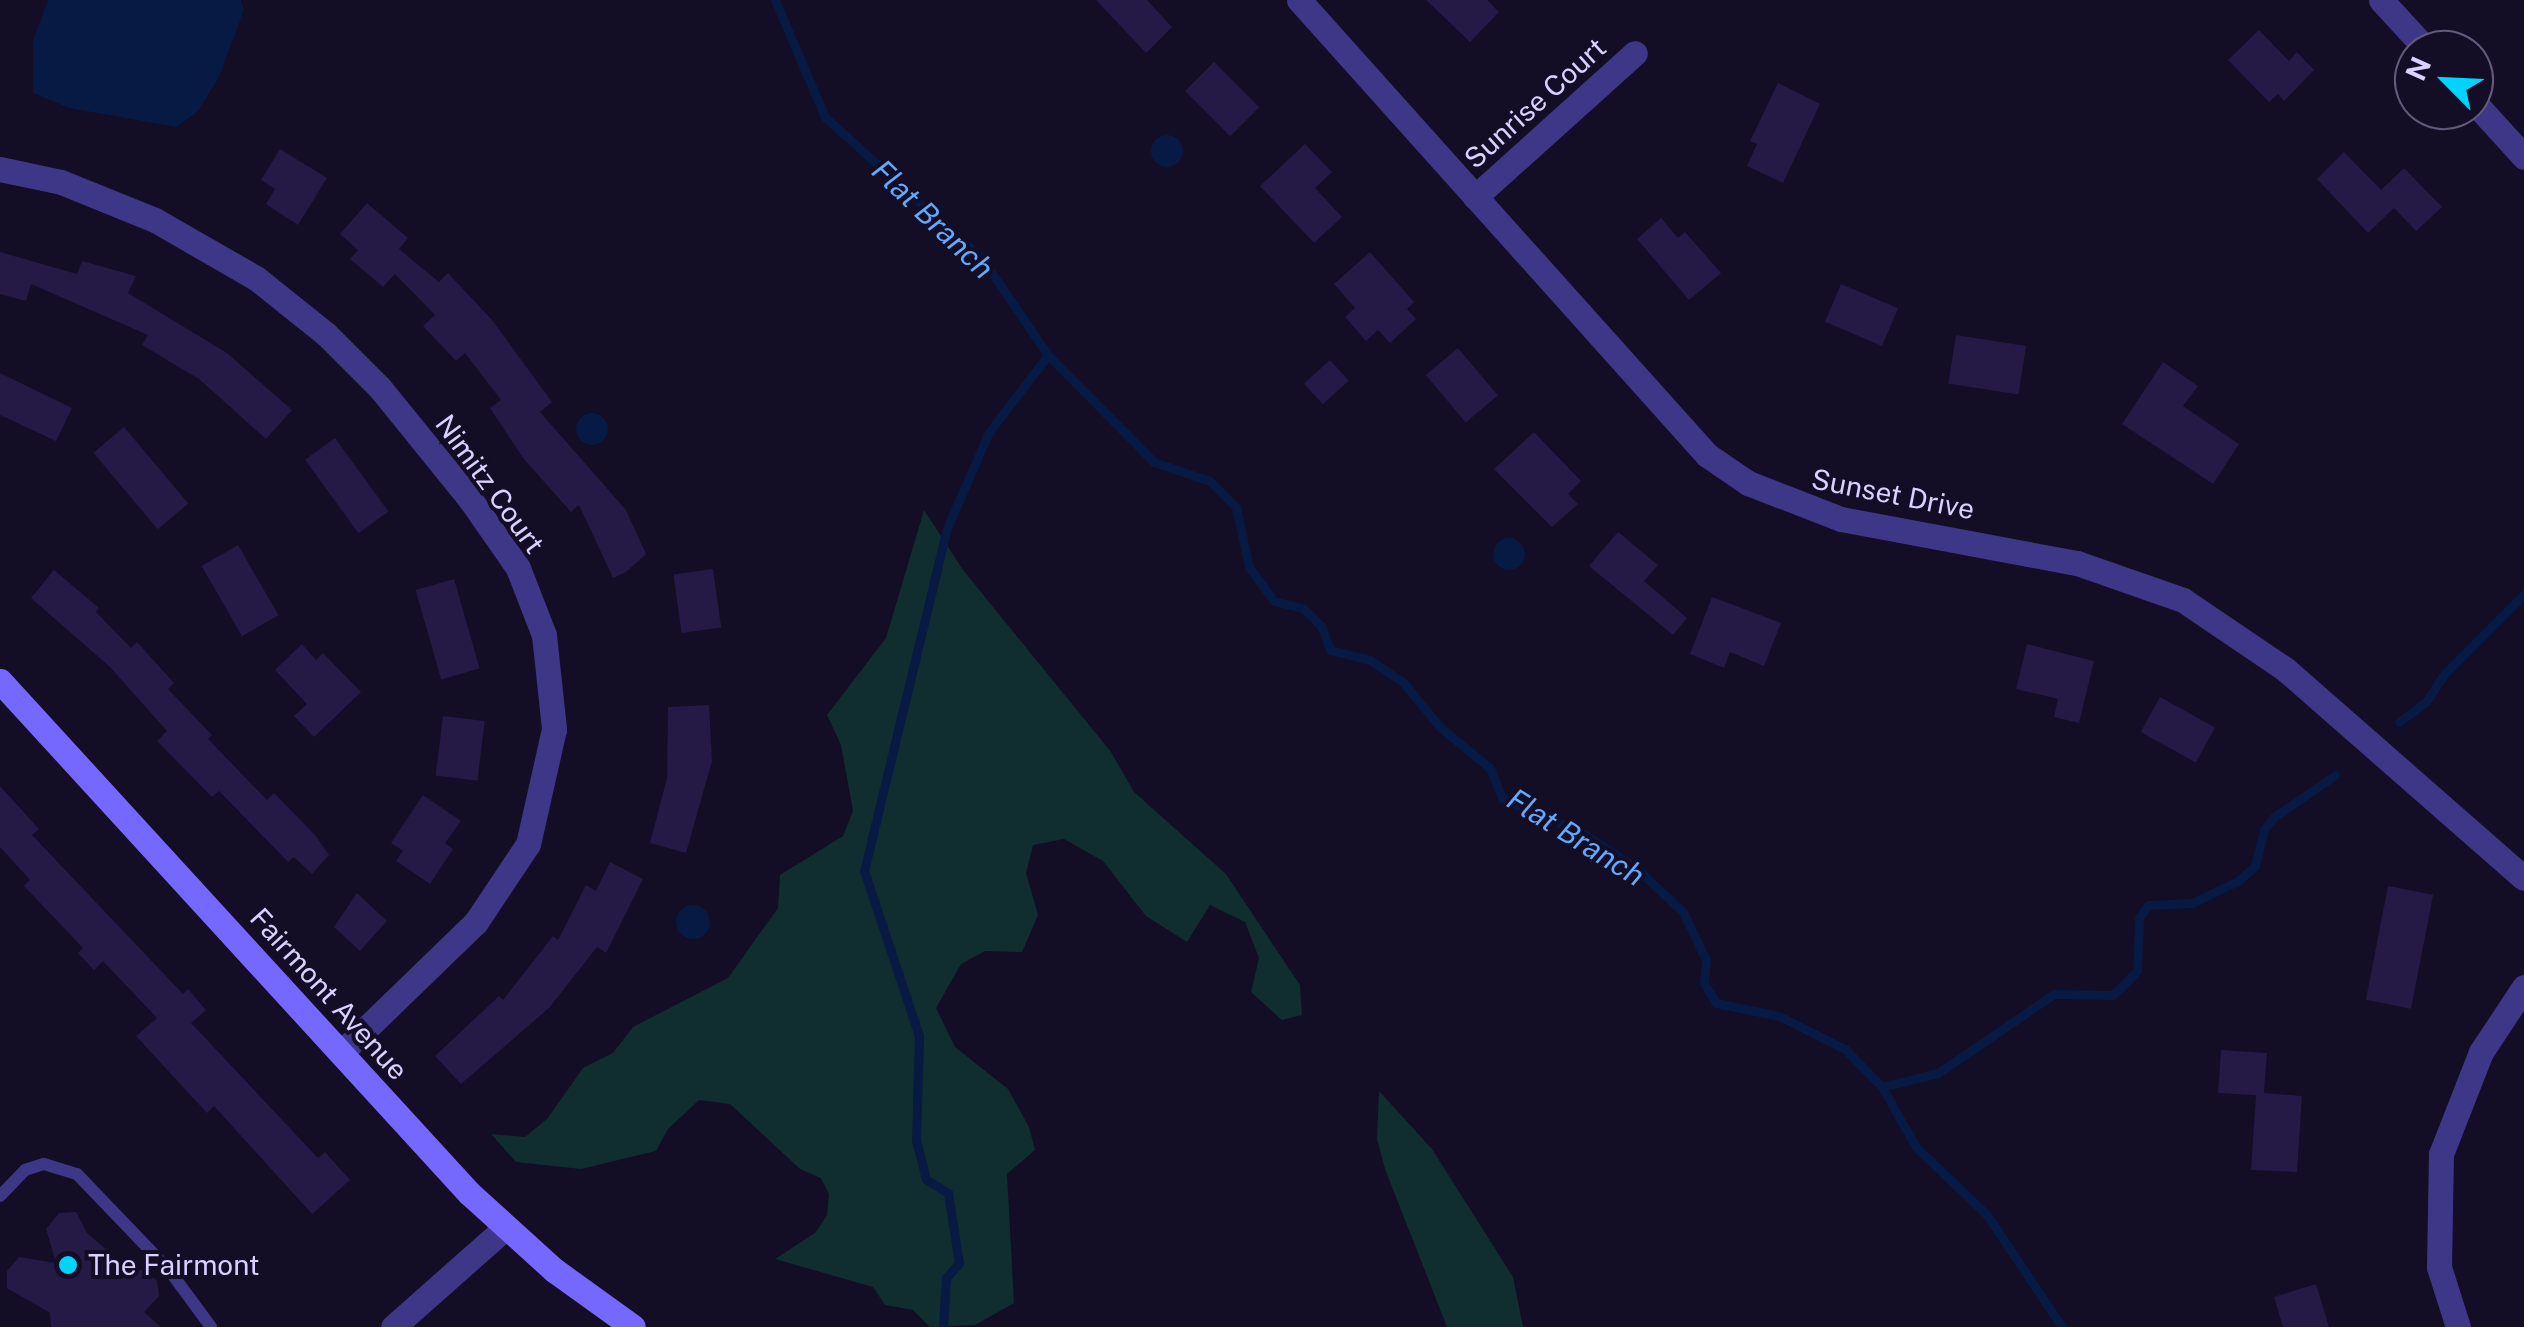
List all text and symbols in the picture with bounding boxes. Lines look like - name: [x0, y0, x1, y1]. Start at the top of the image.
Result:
- north arrow: [2394, 30, 2494, 130]
- street label: Sunrise Court: [1457, 31, 1613, 175]
- text: N: [2398, 52, 2437, 85]
- water label: Flat Branch: [865, 152, 1001, 286]
- street label: Nimitz Court: [428, 408, 552, 560]
- street label: Sunset Drive: [1809, 462, 1977, 526]
- water label: Flat Branch: [1501, 781, 1651, 893]
- street label: Fairmont Avenue: [243, 901, 415, 1087]
- place label: The Fairmont: [88, 1248, 260, 1282]
- marker: The Fairmont: [57, 1254, 79, 1276]

